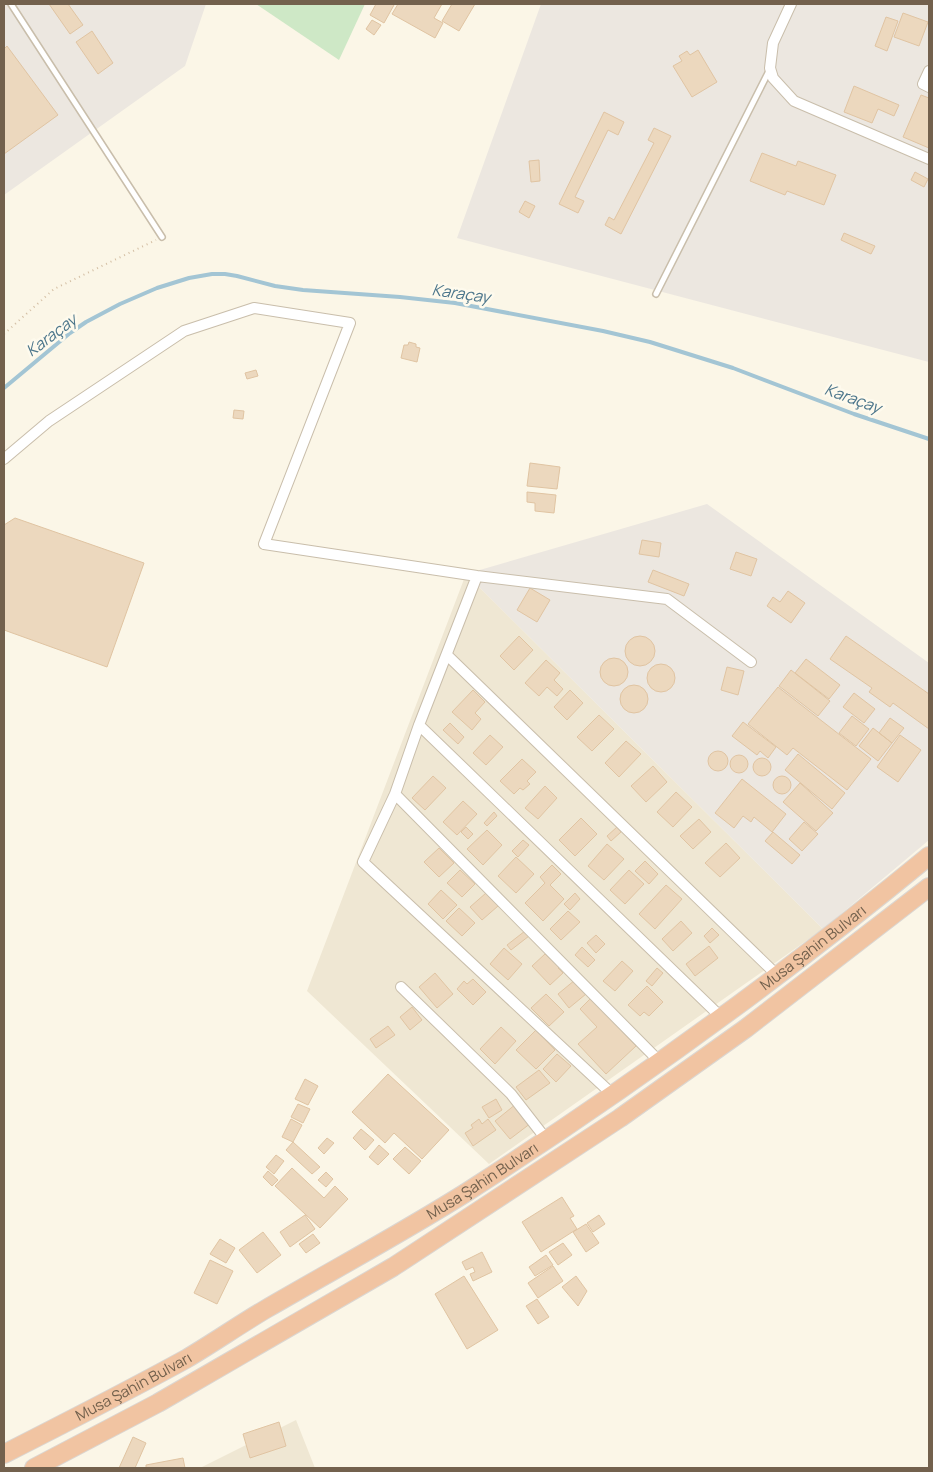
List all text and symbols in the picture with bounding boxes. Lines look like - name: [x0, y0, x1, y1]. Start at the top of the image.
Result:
- water label: Karaçay: [431, 278, 494, 308]
- water label: Karaçay: [21, 307, 83, 361]
- water label: Karaçay: [822, 378, 887, 419]
- street label: Musa Şahin Bulvarı: [756, 900, 870, 995]
- street label: Musa Şahin Bulvarı: [422, 1137, 542, 1224]
- street label: Musa Şahin Bulvarı: [72, 1347, 196, 1426]

